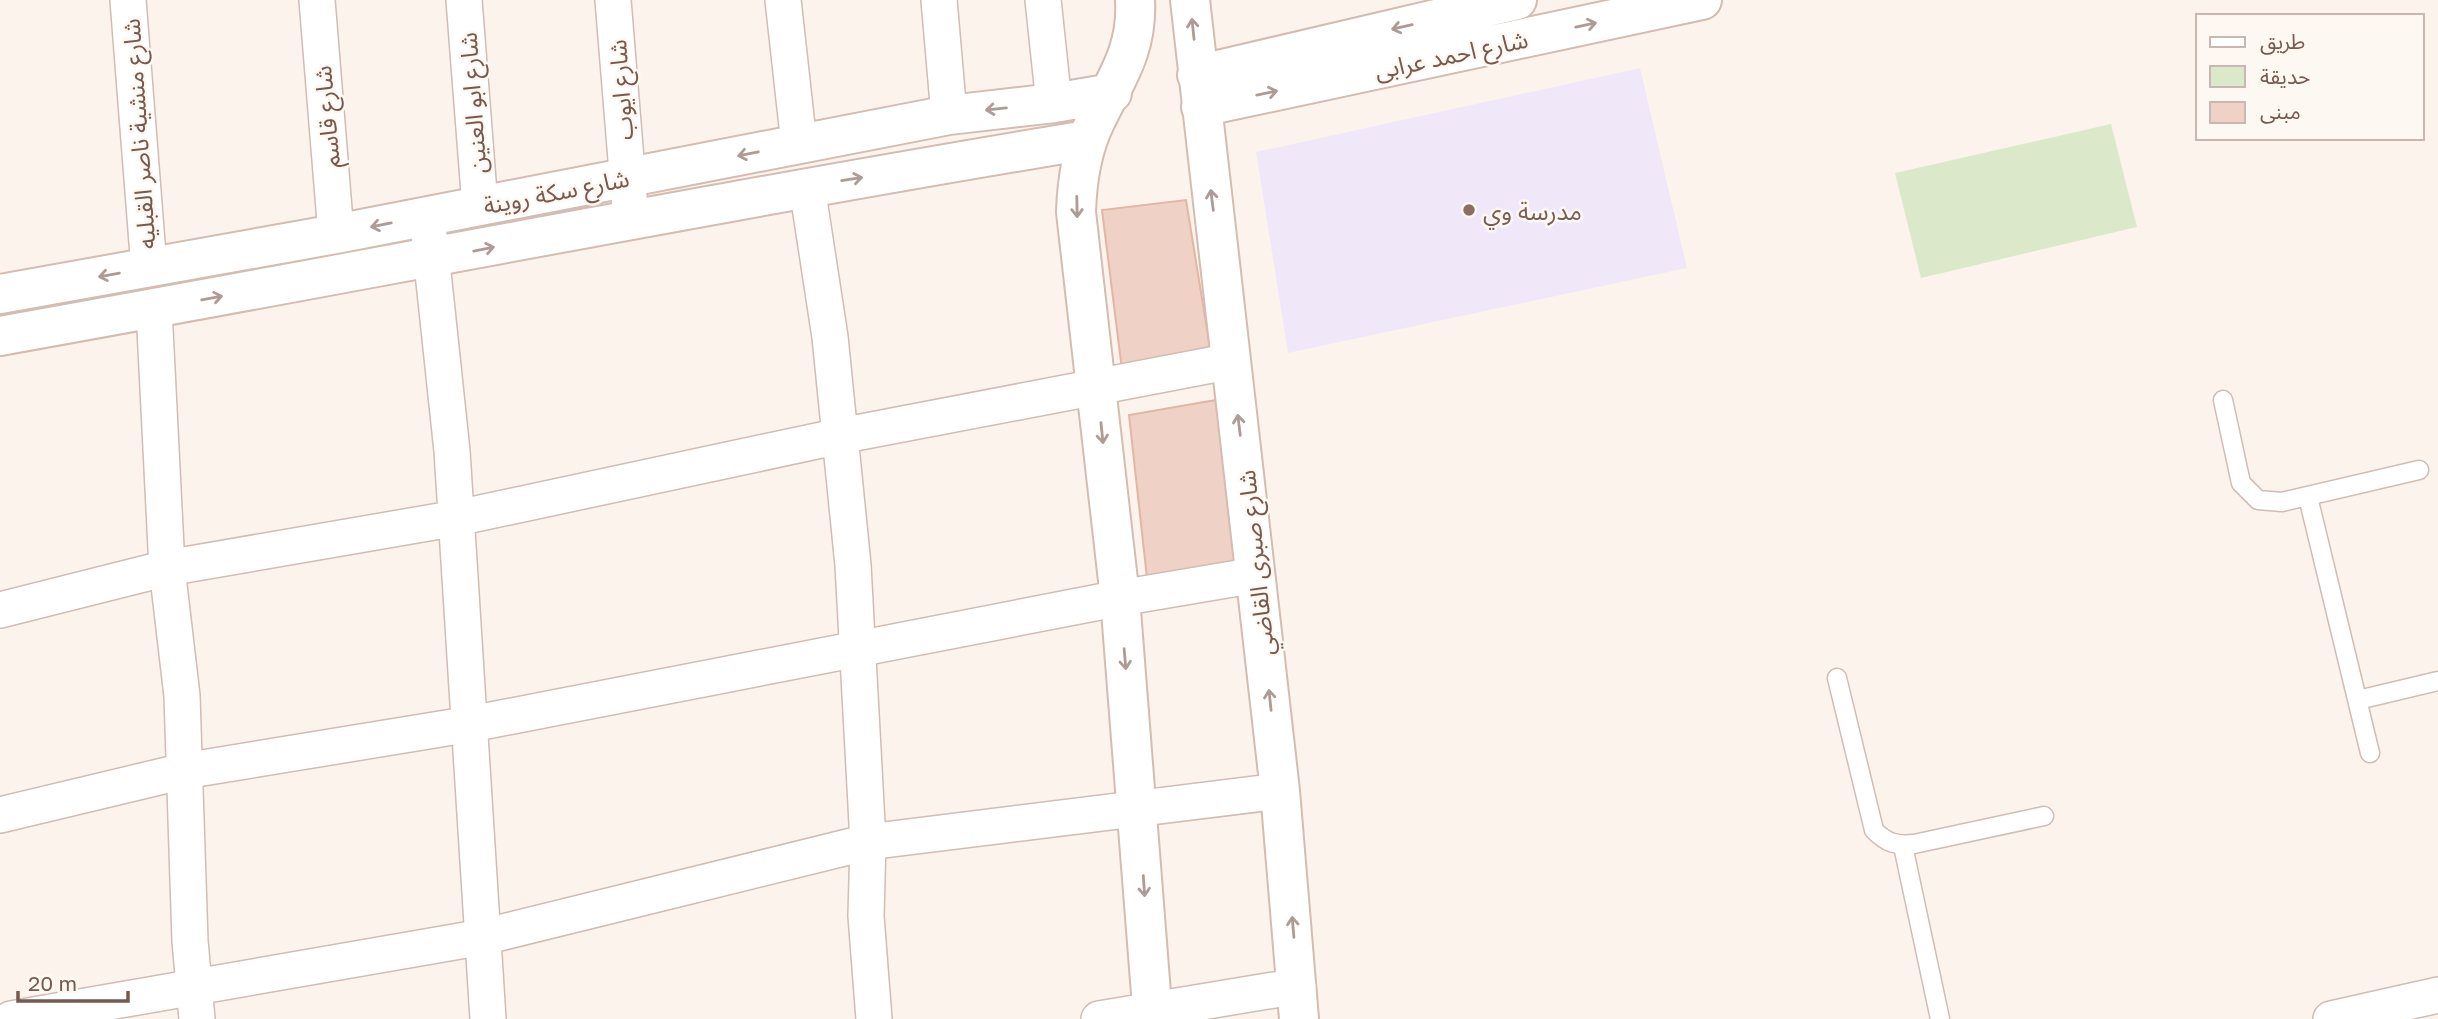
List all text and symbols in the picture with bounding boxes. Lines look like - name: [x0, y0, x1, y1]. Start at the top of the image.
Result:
- legend: [2196, 14, 2424, 140]
- street label: شارع منشية ناصر القبليه: [115, 17, 165, 250]
- one-way arrow: [1186, 18, 1199, 41]
- one-way arrow: [1574, 18, 1597, 32]
- one-way arrow: [1391, 20, 1414, 34]
- street label: شارع احمد عرابى: [1372, 24, 1531, 88]
- text: طريق: [2260, 28, 2305, 55]
- street label: شارع ابو العنين: [453, 31, 495, 175]
- street label: شارع ايوب: [602, 38, 642, 141]
- text: حديقة: [2260, 63, 2310, 89]
- street label: شارع قاسم: [307, 64, 349, 169]
- one-way arrow: [1255, 86, 1278, 100]
- text: مبنى: [2260, 98, 2301, 124]
- one-way arrow: [986, 103, 1008, 116]
- one-way arrow: [737, 147, 760, 161]
- street label: شارع سكة روينة: [481, 163, 632, 223]
- one-way arrow: [840, 172, 863, 185]
- one-way arrow: [1205, 189, 1218, 211]
- one-way arrow: [1070, 195, 1084, 218]
- place label: مدرسة وي: [1483, 196, 1582, 230]
- marker: مدرسة وي: [1461, 202, 1477, 218]
- one-way arrow: [370, 219, 393, 233]
- one-way arrow: [472, 241, 495, 255]
- one-way arrow: [98, 269, 121, 282]
- one-way arrow: [200, 291, 223, 304]
- one-way arrow: [1232, 415, 1245, 437]
- one-way arrow: [1096, 421, 1109, 444]
- street label: شارع صبرى القاضي: [1231, 468, 1285, 657]
- one-way arrow: [1119, 648, 1132, 670]
- one-way arrow: [1264, 689, 1277, 712]
- one-way arrow: [1138, 874, 1151, 897]
- one-way arrow: [1286, 916, 1299, 938]
- scale bar: [18, 960, 128, 1004]
- text: 20 m: [28, 970, 77, 996]

